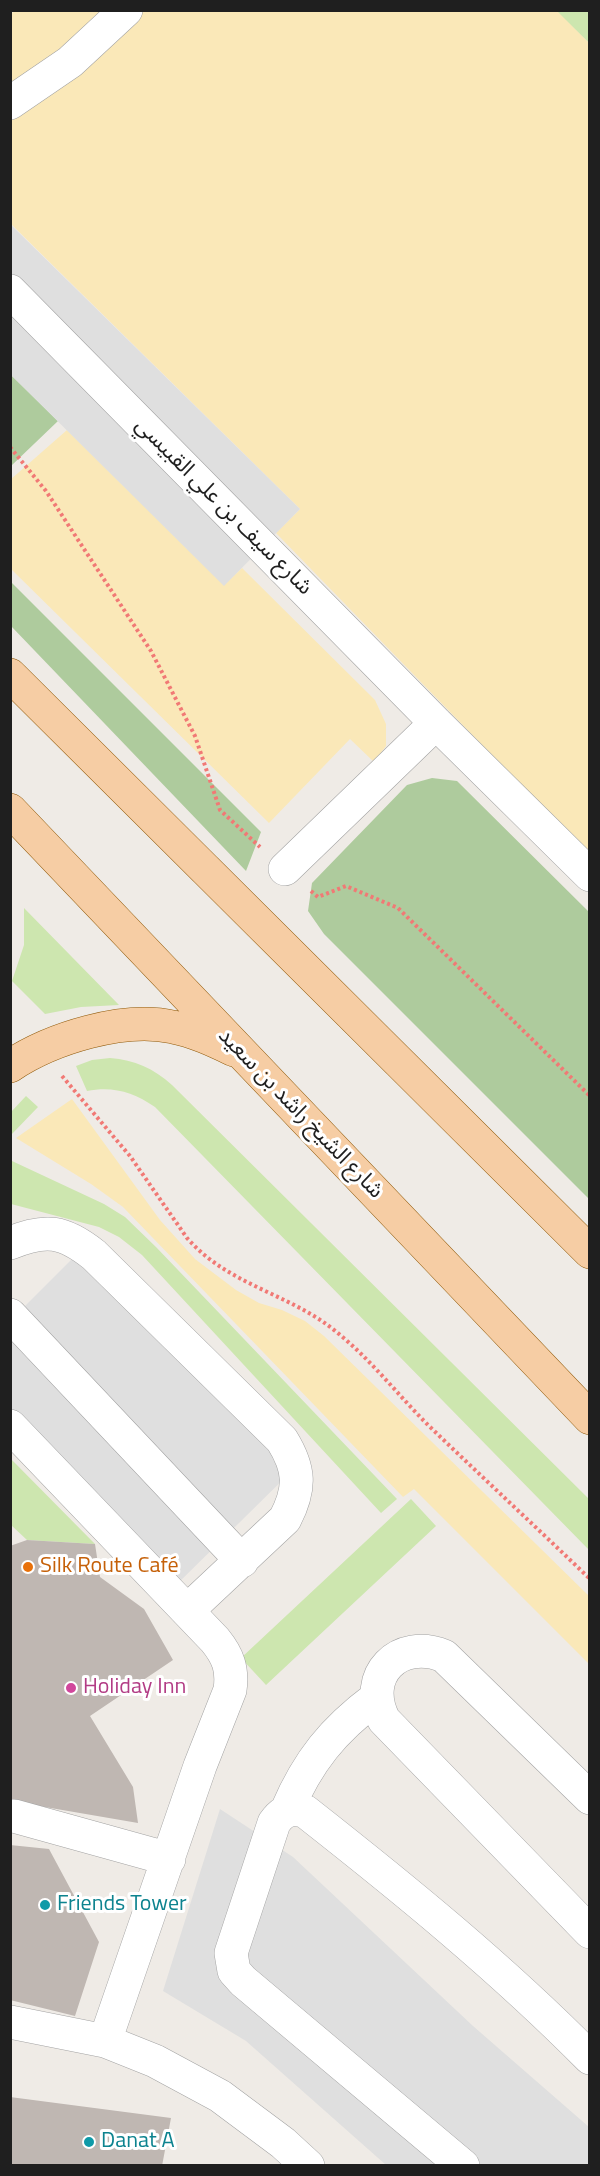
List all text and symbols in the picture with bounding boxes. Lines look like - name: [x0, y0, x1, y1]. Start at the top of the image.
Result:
- street label: شارع سيف بن علي القبيسي: [129, 413, 317, 601]
- street label: شارع الشيخ راشد بن سعيد: [212, 1023, 388, 1205]
- place label: Silk Route Café: [40, 1554, 179, 1580]
- marker: Silk Route Café: [21, 1560, 35, 1574]
- place label: Holiday Inn: [83, 1675, 186, 1701]
- marker: Holiday Inn: [64, 1681, 78, 1695]
- place label: Friends Tower: [57, 1892, 187, 1918]
- marker: Friends Tower: [38, 1898, 52, 1912]
- place label: Danat A: [101, 2129, 175, 2155]
- marker: Danat A: [82, 2135, 96, 2149]

